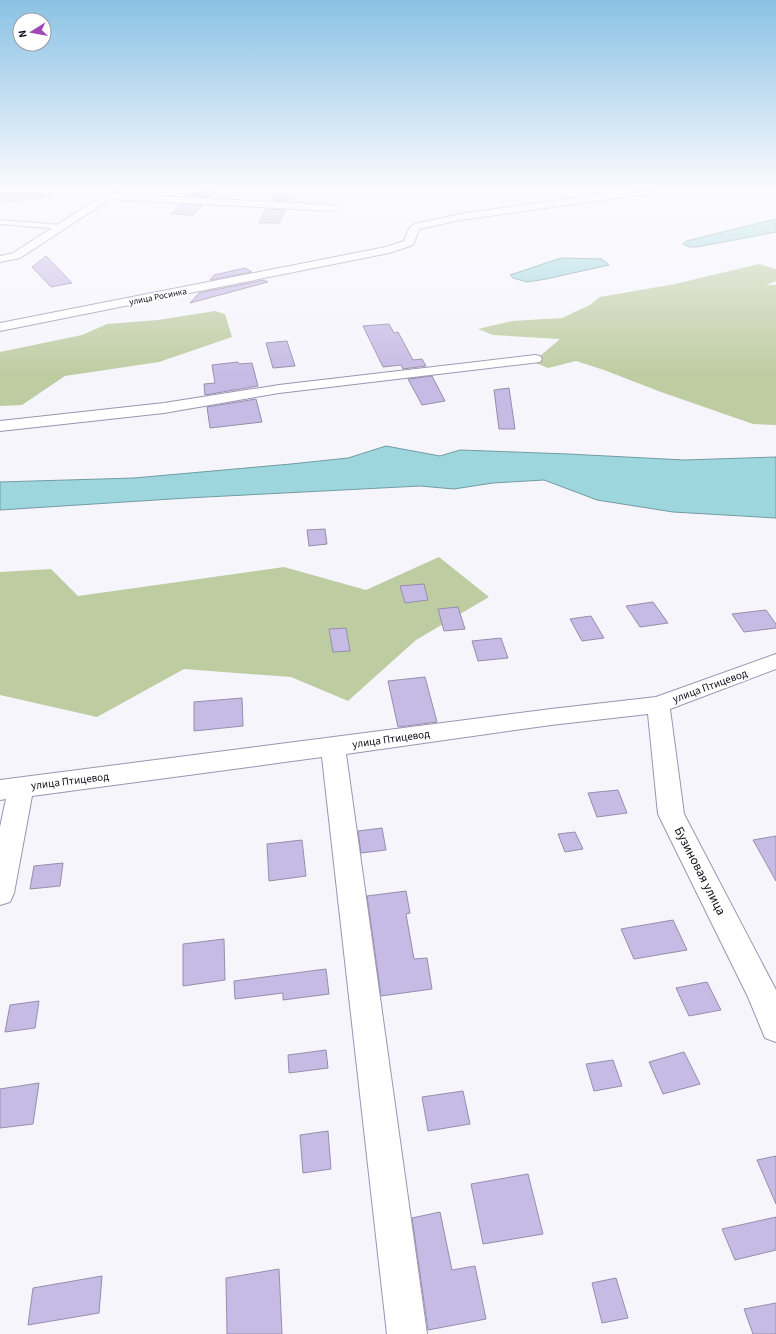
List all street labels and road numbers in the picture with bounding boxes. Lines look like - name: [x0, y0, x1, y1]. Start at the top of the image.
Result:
- street label: улица Росинка: [128, 285, 188, 309]
- street label: улица Птицевод: [671, 665, 750, 706]
- street label: улица Птицевод: [351, 726, 431, 752]
- street label: улица Птицевод: [30, 769, 110, 793]
- street label: Бузиновая улица: [670, 824, 730, 918]

